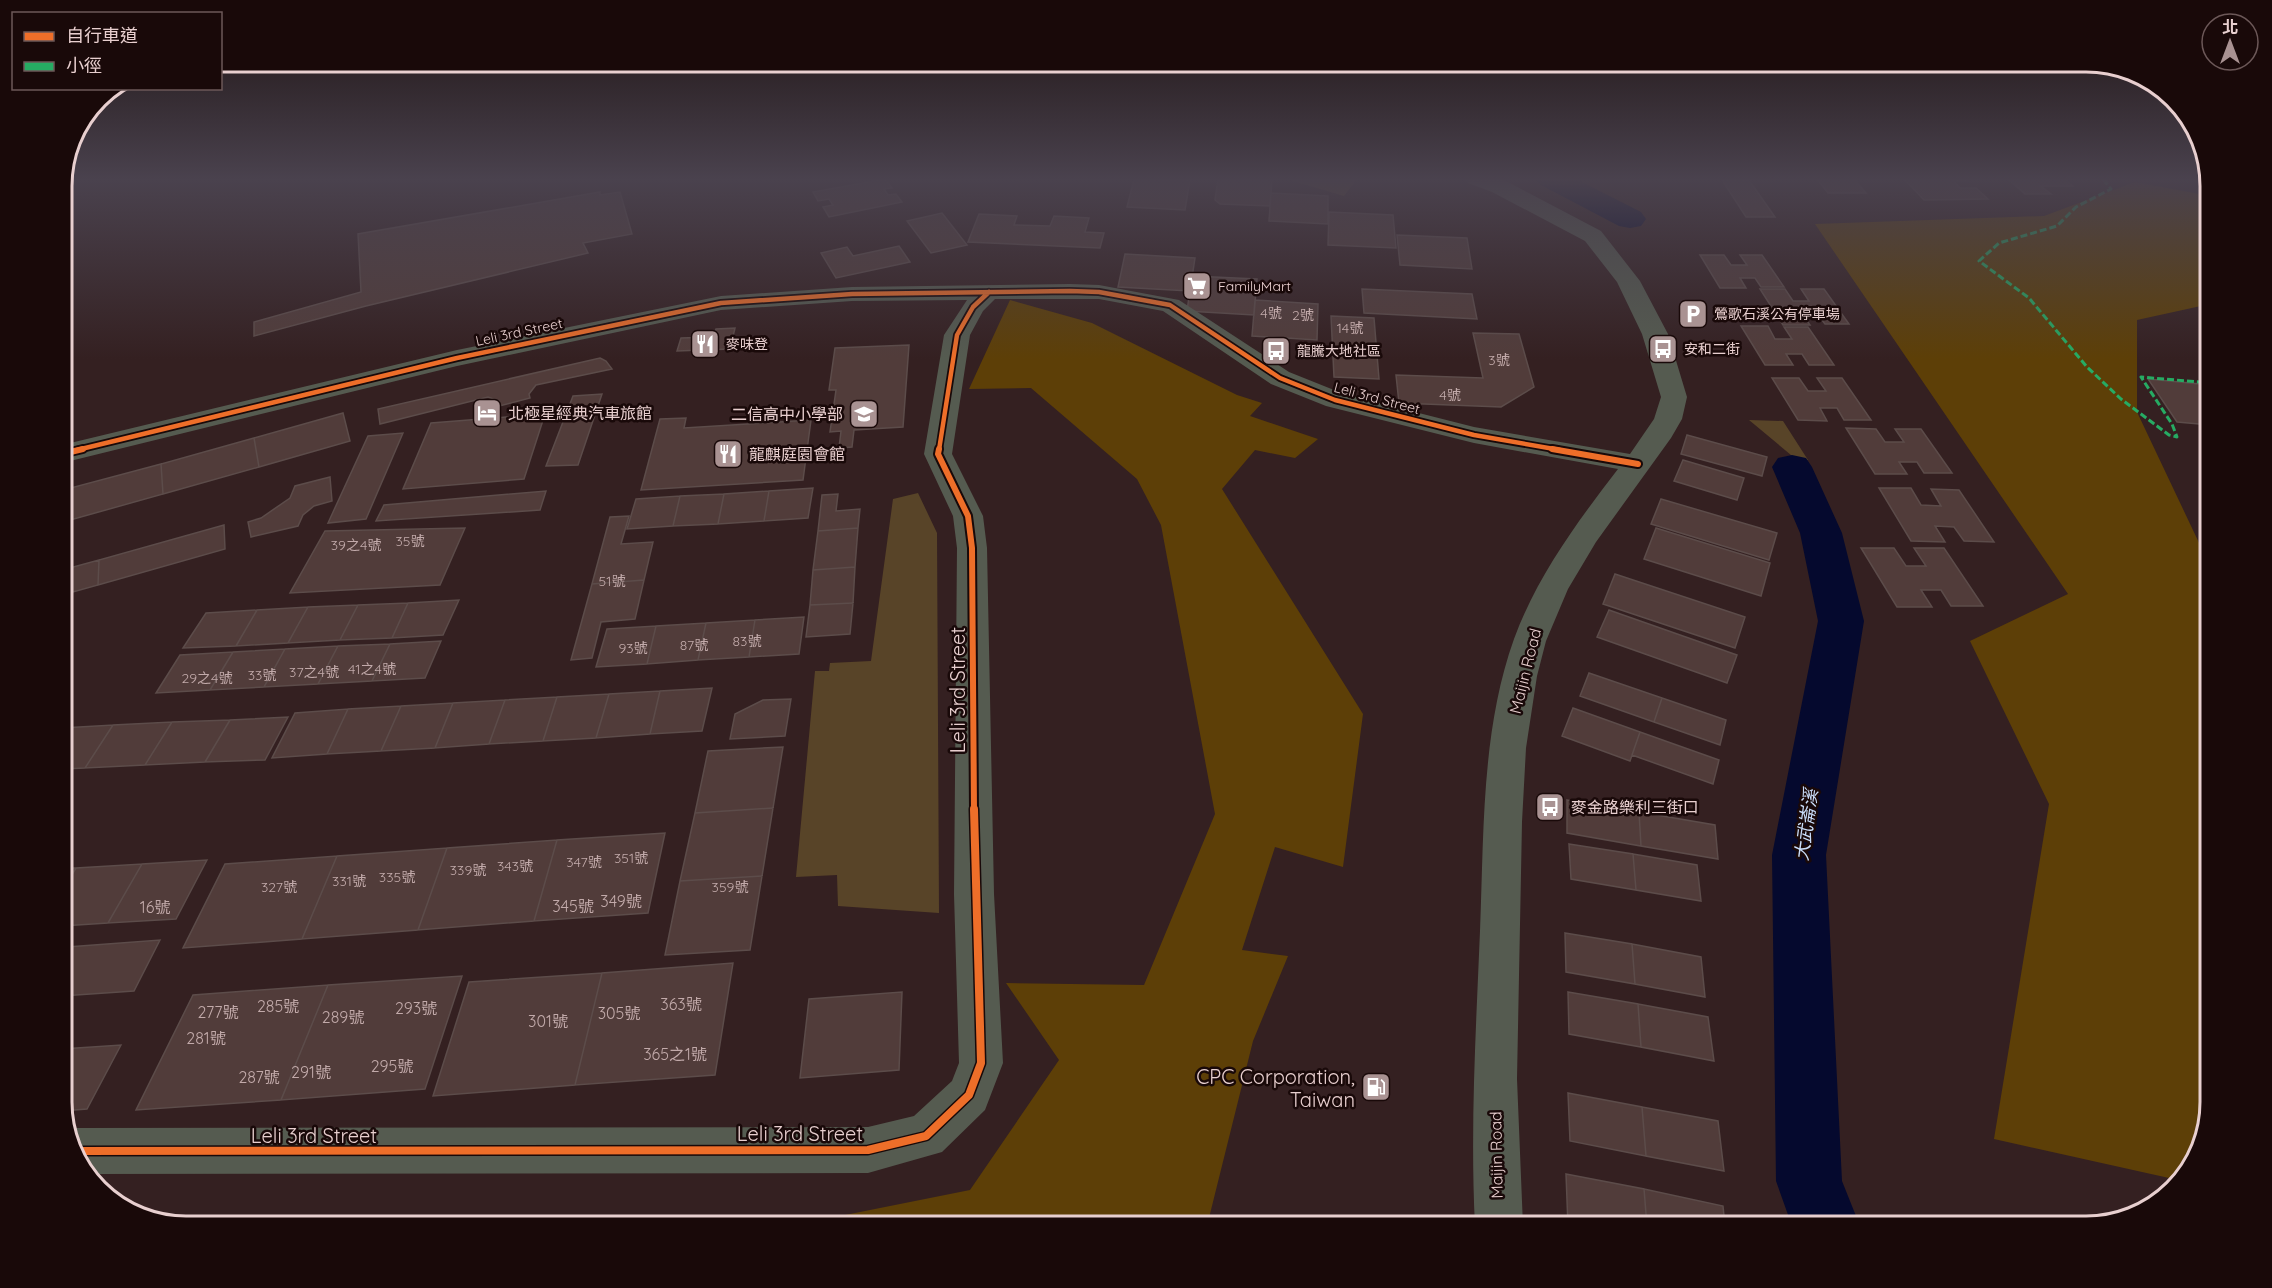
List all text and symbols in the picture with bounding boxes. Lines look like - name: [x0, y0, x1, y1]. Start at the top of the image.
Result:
- legend: [12, 12, 222, 90]
- north arrow: [2200, 12, 2260, 72]
- text: 北: [2222, 17, 2238, 37]
- text: 自行車道: [66, 24, 138, 47]
- text: 小徑: [66, 54, 102, 77]
- supermarket icon: FamilyMart: [1181, 270, 1213, 302]
- place label: FamilyMart: [1218, 277, 1291, 295]
- parking icon: 鶯歌石溪公有停車場: [1677, 298, 1709, 330]
- house number: 4號: [1260, 304, 1282, 322]
- place label: 鶯歌石溪公有停車場: [1714, 305, 1840, 323]
- house number: 2號: [1292, 306, 1314, 324]
- street label: Leli 3rd Street: [474, 314, 564, 350]
- house number: 14號: [1337, 319, 1363, 337]
- restaurant icon: 麥味登: [689, 328, 721, 360]
- bus stop icon: 安和二街: [1647, 333, 1679, 365]
- place label: 麥味登: [726, 335, 768, 353]
- bus stop icon: 龍騰大地社區: [1260, 335, 1292, 367]
- place label: 安和二街: [1684, 340, 1740, 358]
- place label: 龍騰大地社區: [1297, 342, 1381, 360]
- house number: 3號: [1488, 351, 1510, 369]
- street label: Leli 3rd Street: [1332, 378, 1422, 418]
- house number: 4號: [1439, 386, 1461, 404]
- hotel icon: 北極星經典汽車旅館: [471, 397, 503, 429]
- school or university icon: 二信高中小學部: [848, 398, 880, 430]
- place label: 北極星經典汽車旅館: [508, 403, 652, 423]
- place label: 二信高中小學部: [731, 404, 843, 424]
- restaurant icon: 龍麒庭園會館: [712, 438, 744, 470]
- place label: 龍麒庭園會館: [749, 444, 845, 464]
- house number: 35號: [396, 532, 424, 550]
- house number: 39之4號: [331, 536, 381, 554]
- house number: 51號: [599, 572, 625, 590]
- street label: Maijin Road: [1505, 626, 1545, 716]
- street label: Leli 3rd Street: [945, 627, 970, 753]
- house number: 83號: [733, 632, 761, 650]
- house number: 87號: [680, 636, 708, 654]
- house number: 93號: [618, 639, 648, 657]
- house number: 41之4號: [348, 660, 396, 678]
- house number: 37之4號: [289, 663, 339, 681]
- house number: 33號: [248, 666, 276, 684]
- house number: 29之4號: [182, 669, 232, 687]
- water label: 大武崙溪: [1790, 785, 1823, 862]
- bus stop icon: 麥金路樂利三街口: [1534, 791, 1566, 823]
- place label: 麥金路樂利三街口: [1571, 797, 1699, 817]
- house number: 351號: [614, 849, 648, 867]
- house number: 347號: [566, 853, 602, 871]
- house number: 343號: [497, 857, 533, 875]
- house number: 339號: [450, 861, 486, 879]
- house number: 335號: [379, 868, 415, 886]
- house number: 331號: [332, 872, 366, 890]
- house number: 327號: [261, 878, 297, 896]
- house number: 359號: [712, 878, 748, 896]
- house number: 349號: [600, 891, 642, 911]
- house number: 345號: [552, 896, 594, 916]
- house number: 16號: [140, 897, 170, 917]
- house number: 363號: [660, 994, 702, 1014]
- house number: 285號: [257, 996, 299, 1016]
- house number: 293號: [395, 998, 437, 1018]
- house number: 277號: [198, 1002, 238, 1022]
- house number: 305號: [598, 1003, 640, 1023]
- house number: 289號: [322, 1007, 364, 1027]
- house number: 301號: [528, 1011, 568, 1031]
- house number: 281號: [186, 1028, 226, 1048]
- house number: 365之1號: [643, 1044, 707, 1064]
- house number: 295號: [371, 1056, 413, 1076]
- house number: 291號: [291, 1062, 331, 1082]
- place label: CPC Corporation, Taiwan: [1196, 1064, 1355, 1112]
- house number: 287號: [238, 1067, 280, 1087]
- fuel station icon: CPC Corporation, Taiwan: [1360, 1071, 1392, 1103]
- street label: Maijin Road: [1485, 1111, 1507, 1199]
- street label: Leli 3rd Street: [737, 1121, 863, 1146]
- street label: Leli 3rd Street: [251, 1123, 377, 1148]

